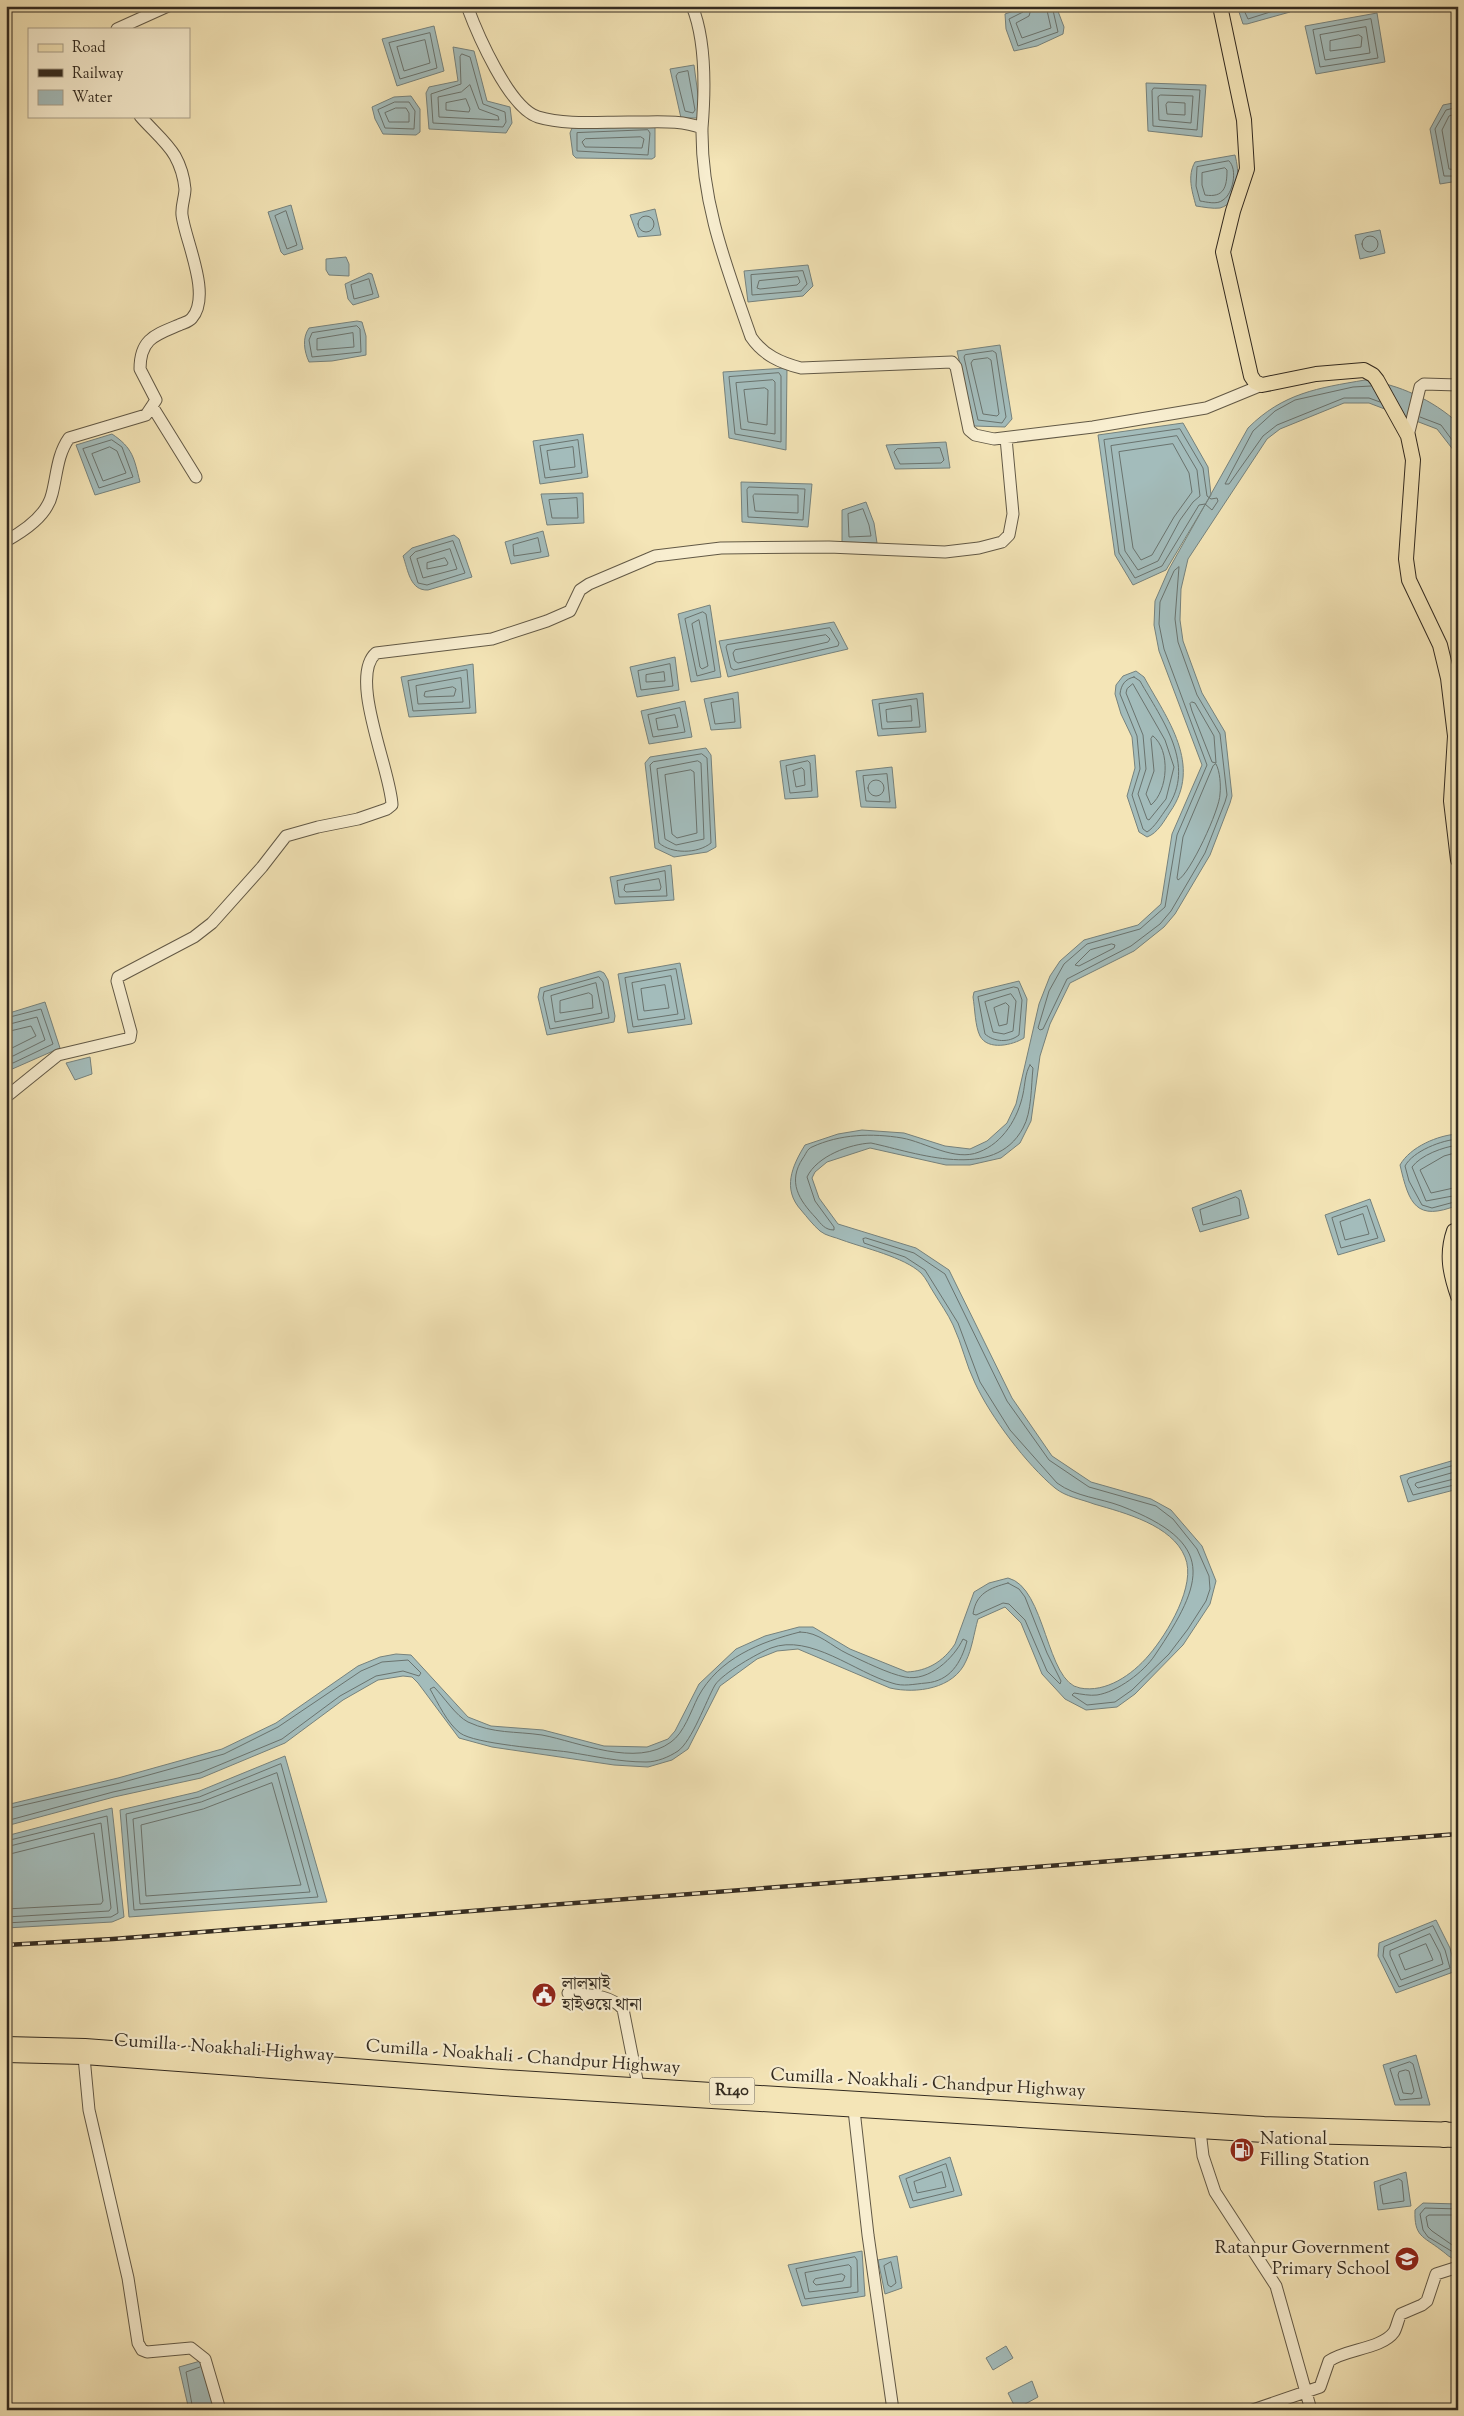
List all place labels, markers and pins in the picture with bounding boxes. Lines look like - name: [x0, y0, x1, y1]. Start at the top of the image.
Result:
- place label: লালমাই হাইওয়ে থানা: [561, 1972, 642, 2019]
- public building icon: লালমাই হাইওয়ে থানা: [531, 1982, 557, 2008]
- place label: National Filling Station: [1260, 2127, 1370, 2174]
- fuel station icon: National Filling Station: [1229, 2137, 1255, 2163]
- place label: Ratanpur Government Primary School: [1215, 2236, 1390, 2283]
- school or university icon: Ratanpur Government Primary School: [1394, 2246, 1420, 2272]

